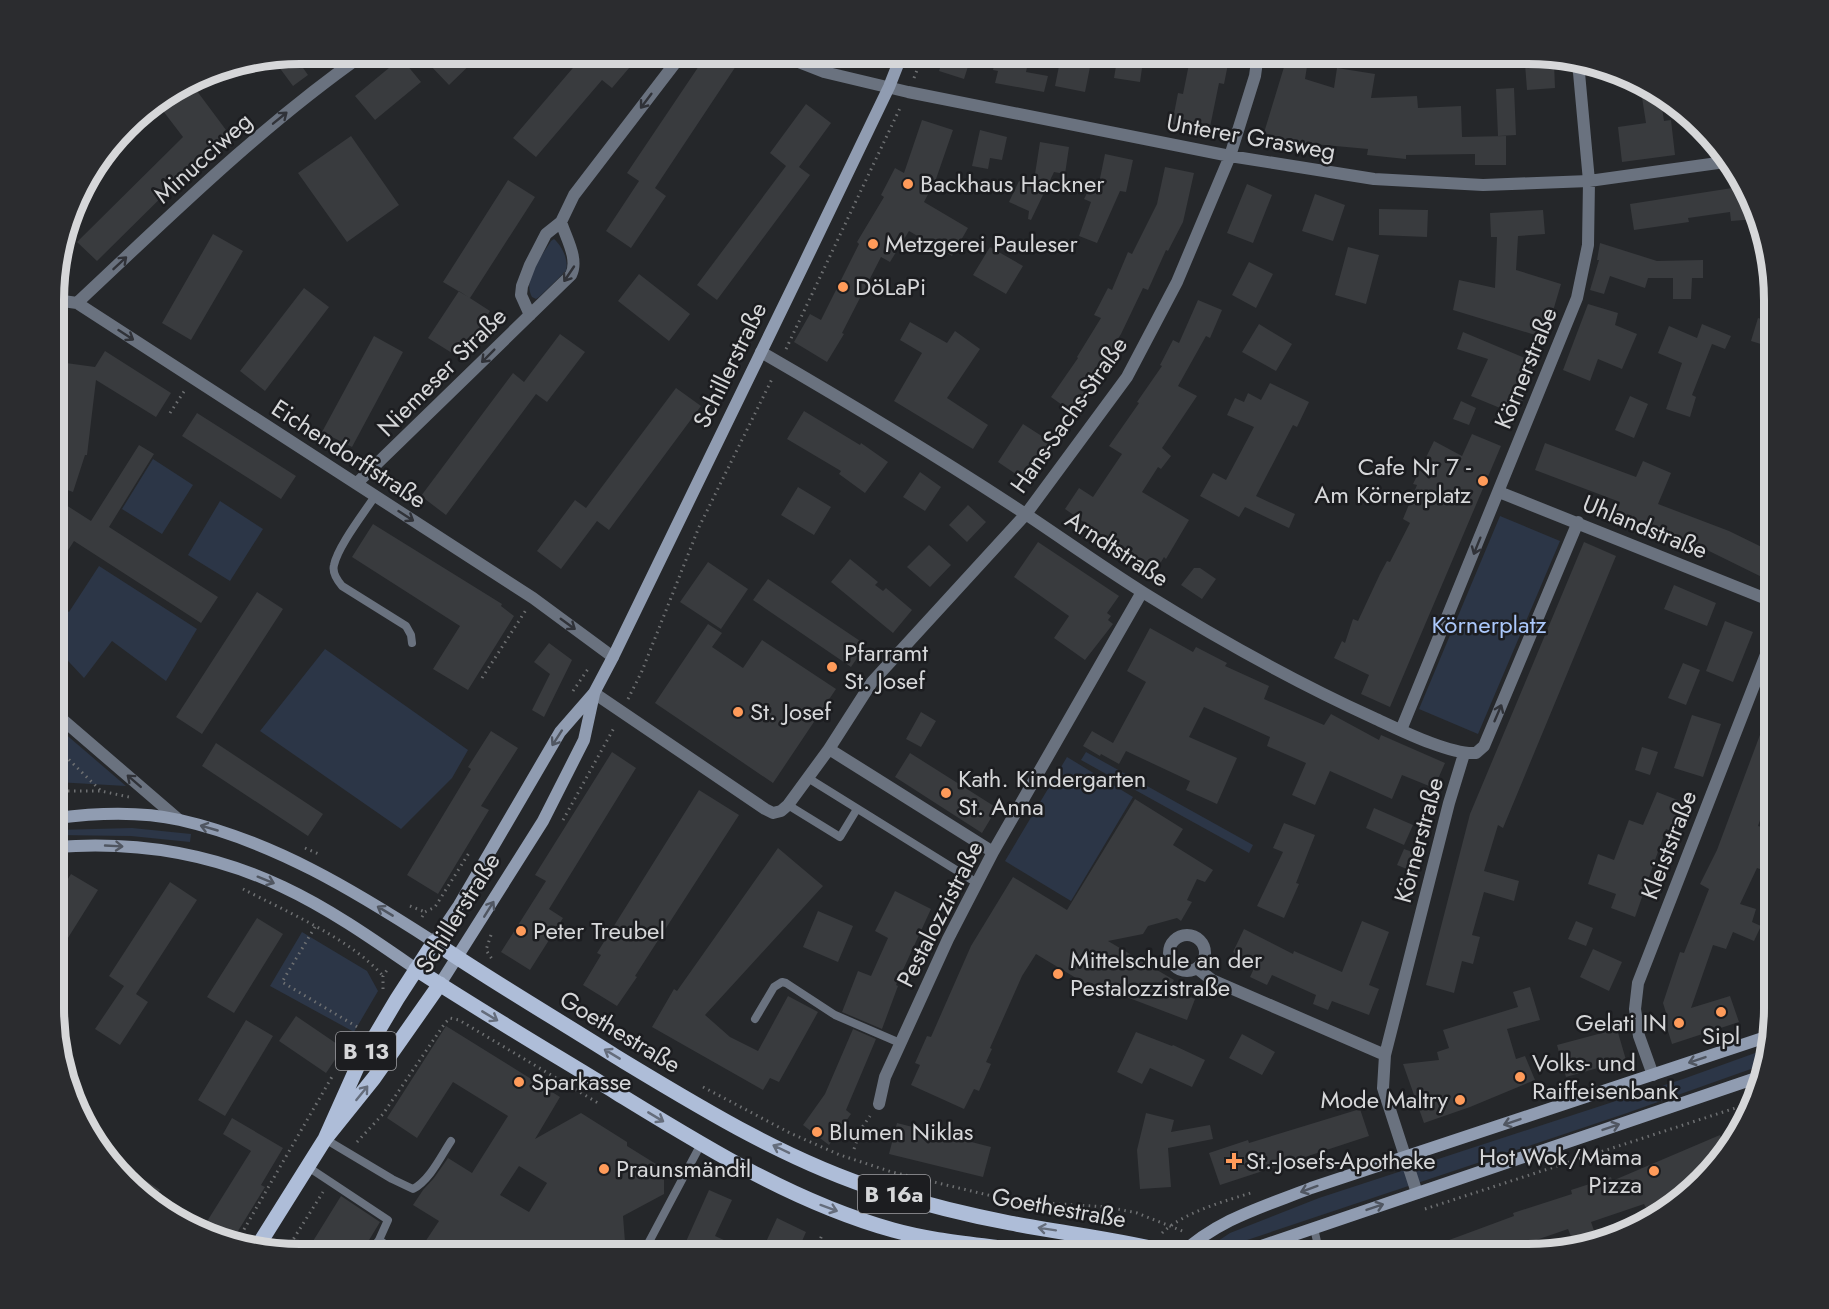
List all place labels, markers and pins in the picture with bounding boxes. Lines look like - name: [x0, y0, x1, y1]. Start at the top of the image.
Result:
- place label: Backhaus Hackner: [920, 166, 1105, 201]
- marker: Backhaus Hackner: [901, 177, 915, 191]
- place label: Metzgerei Pauleser: [885, 226, 1078, 261]
- marker: Metzgerei Pauleser: [866, 237, 880, 251]
- place label: DöLaPi: [855, 269, 926, 304]
- marker: DöLaPi: [836, 280, 850, 294]
- place label: Cafe Nr 7 - Am Körnerplatz: [1314, 449, 1471, 512]
- marker: Cafe Nr 7 - Am Körnerplatz: [1476, 474, 1490, 488]
- place label: Pfarramt St. Josef: [844, 635, 928, 698]
- marker: Pfarramt St. Josef: [825, 660, 839, 674]
- place label: St. Josef: [750, 694, 832, 729]
- marker: St. Josef: [731, 705, 745, 719]
- place label: Kath. Kindergarten St. Anna: [958, 761, 1146, 824]
- marker: Kath. Kindergarten St. Anna: [939, 786, 953, 800]
- place label: Peter Treubel: [533, 913, 665, 948]
- marker: Peter Treubel: [514, 924, 528, 938]
- place label: Mittelschule an der Pestalozzistraße: [1070, 942, 1263, 1005]
- marker: Mittelschule an der Pestalozzistraße: [1051, 967, 1065, 981]
- place label: Gelati IN: [1575, 1005, 1667, 1040]
- marker: Sipl: [1714, 1005, 1728, 1019]
- marker: Gelati IN: [1672, 1016, 1686, 1030]
- place label: Sipl: [1702, 1018, 1740, 1053]
- place label: Volks- und Raiffeisenbank: [1532, 1045, 1679, 1108]
- place label: Sparkasse: [531, 1064, 631, 1099]
- marker: Volks- und Raiffeisenbank: [1513, 1070, 1527, 1084]
- marker: Sparkasse: [512, 1075, 526, 1089]
- place label: Mode Maltry: [1320, 1082, 1448, 1117]
- marker: Mode Maltry: [1453, 1093, 1467, 1107]
- place label: Blumen Niklas: [829, 1114, 974, 1149]
- marker: Blumen Niklas: [810, 1125, 824, 1139]
- place label: Hot Wok/Mama Pizza: [1479, 1139, 1642, 1202]
- place label: St.-Josefs-Apotheke: [1246, 1143, 1436, 1178]
- place label: Praunsmändtl: [616, 1151, 751, 1186]
- marker: St.-Josefs-Apotheke: [1227, 1154, 1241, 1168]
- marker: Praunsmändtl: [597, 1162, 611, 1176]
- marker: Hot Wok/Mama Pizza: [1647, 1164, 1661, 1178]

